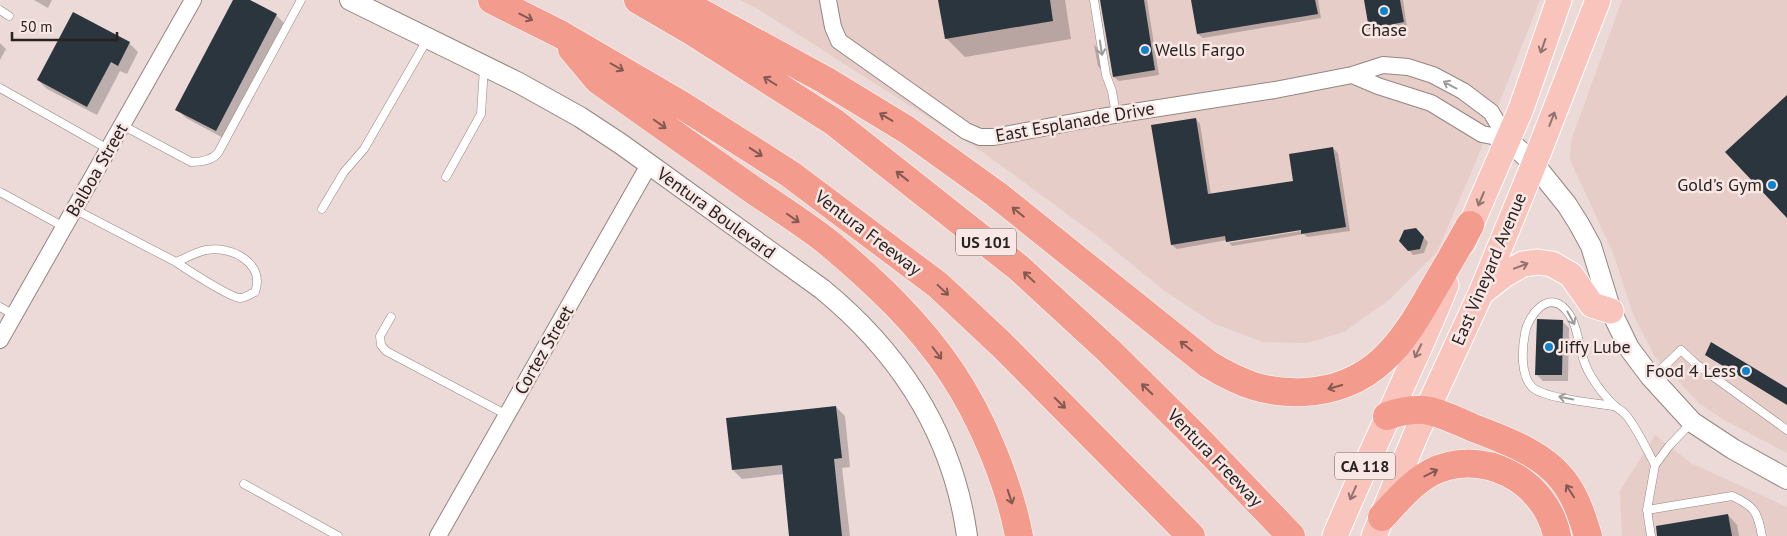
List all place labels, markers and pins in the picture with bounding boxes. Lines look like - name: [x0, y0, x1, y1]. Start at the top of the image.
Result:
- marker: Chase: [1378, 5, 1390, 17]
- place label: Chase: [1361, 18, 1407, 41]
- place label: Wells Fargo: [1155, 38, 1245, 61]
- marker: Wells Fargo: [1139, 44, 1151, 56]
- place label: Gold's Gym: [1677, 173, 1762, 196]
- marker: Gold's Gym: [1766, 179, 1778, 191]
- place label: Jiffy Lube: [1558, 335, 1631, 358]
- marker: Jiffy Lube: [1543, 341, 1555, 353]
- place label: Food 4 Less: [1646, 359, 1736, 382]
- marker: Food 4 Less: [1740, 365, 1752, 377]

